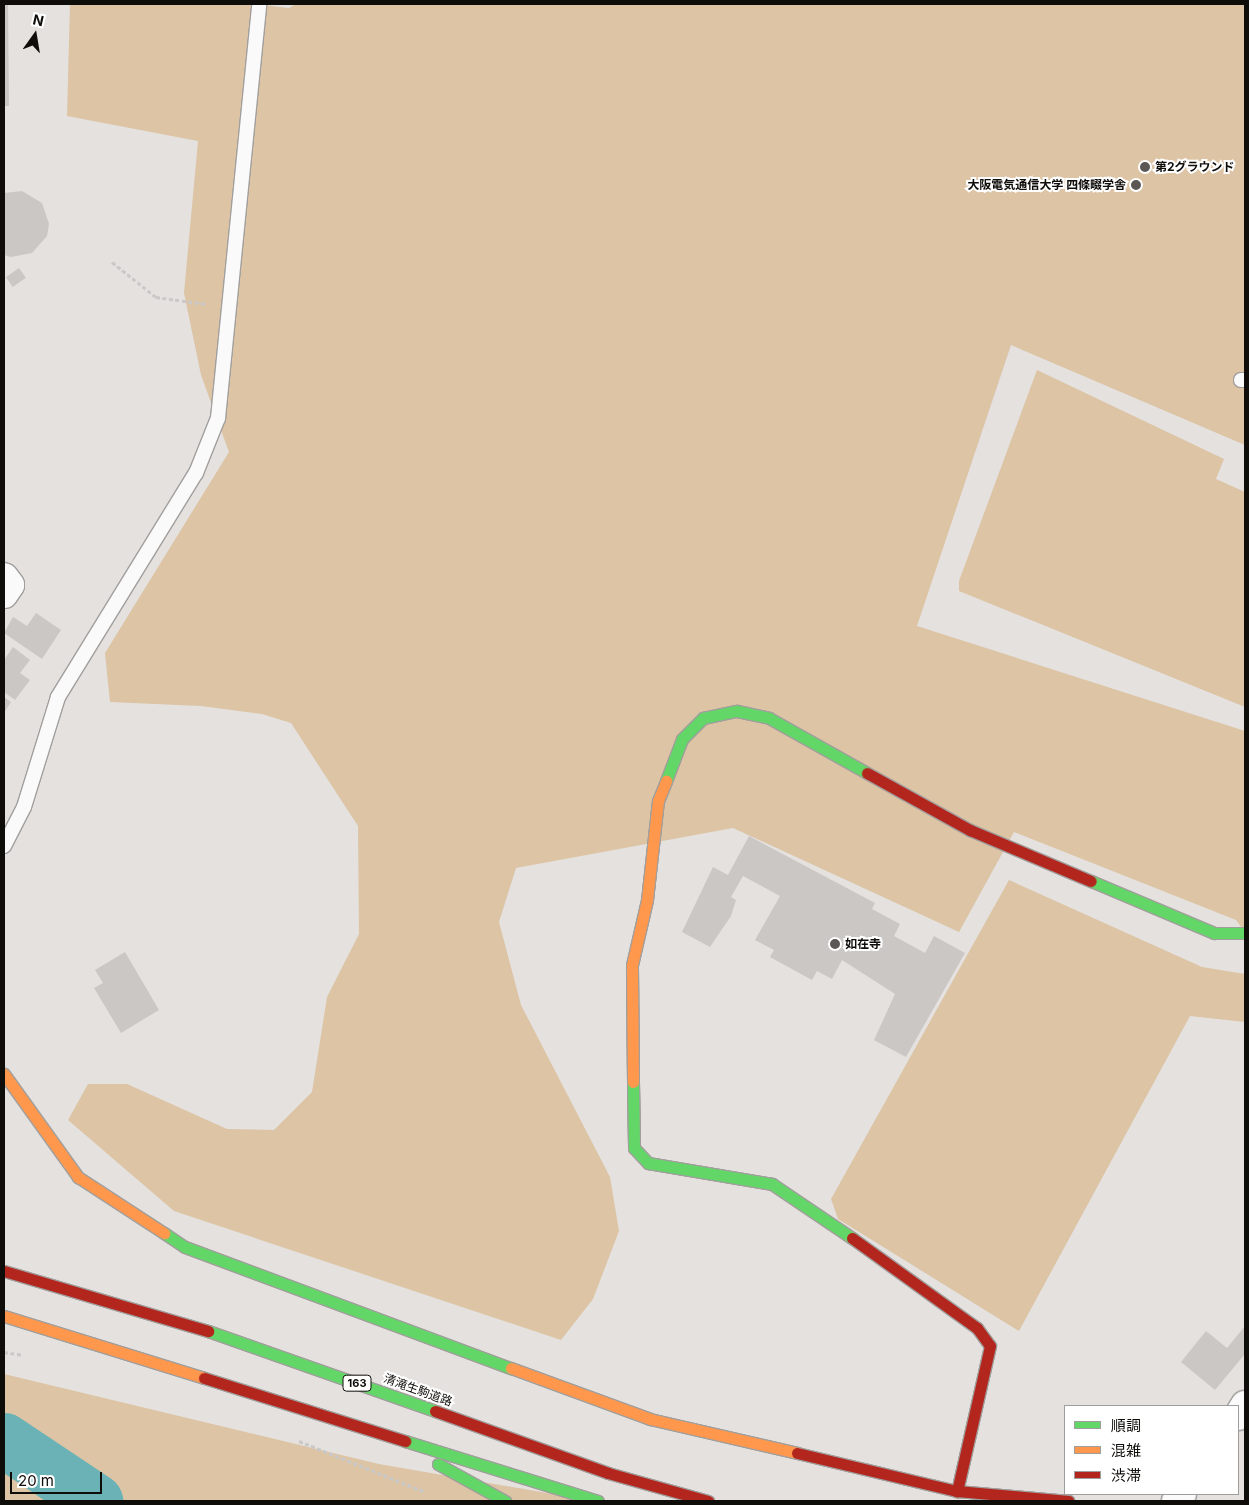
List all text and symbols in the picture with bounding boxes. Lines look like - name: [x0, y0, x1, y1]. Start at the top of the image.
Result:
- north arrow: [10, 10, 60, 60]
- text: N: [31, 10, 46, 29]
- place label: 第2グラウンド: [1155, 160, 1235, 174]
- marker: 第2グラウンド: [1139, 161, 1151, 173]
- place label: 大阪電気通信大学 四條畷学舎: [967, 178, 1126, 192]
- marker: 大阪電気通信大学 四條畷学舎: [1130, 179, 1142, 191]
- place label: 如在寺: [845, 937, 881, 951]
- marker: 如在寺: [829, 938, 841, 950]
- street label: 清滝生駒道路: [382, 1371, 454, 1409]
- road number: 163: [342, 1375, 372, 1392]
- legend: [1064, 1405, 1239, 1495]
- text: 順調: [1111, 1416, 1141, 1435]
- text: 混雑: [1111, 1441, 1141, 1460]
- scale bar: [12, 1462, 105, 1494]
- text: 渋滞: [1111, 1466, 1141, 1485]
- text: 20 m: [18, 1471, 54, 1490]

